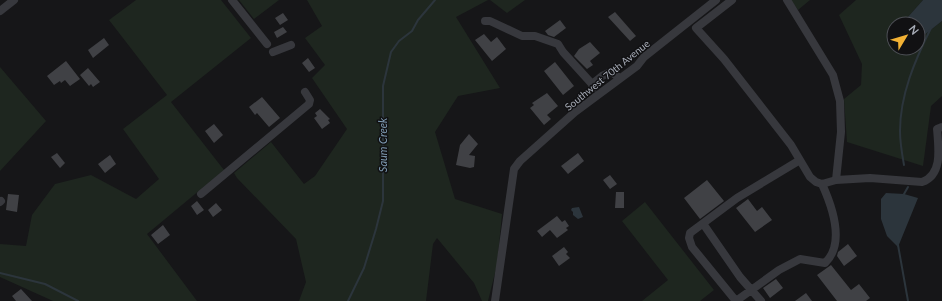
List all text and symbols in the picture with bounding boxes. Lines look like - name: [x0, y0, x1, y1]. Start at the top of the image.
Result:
- north arrow: [886, 16, 926, 56]
- text: N: [907, 22, 922, 37]
- street label: Southwest 70th Avenue: [562, 37, 652, 113]
- water label: Saum Creek: [376, 117, 389, 172]

